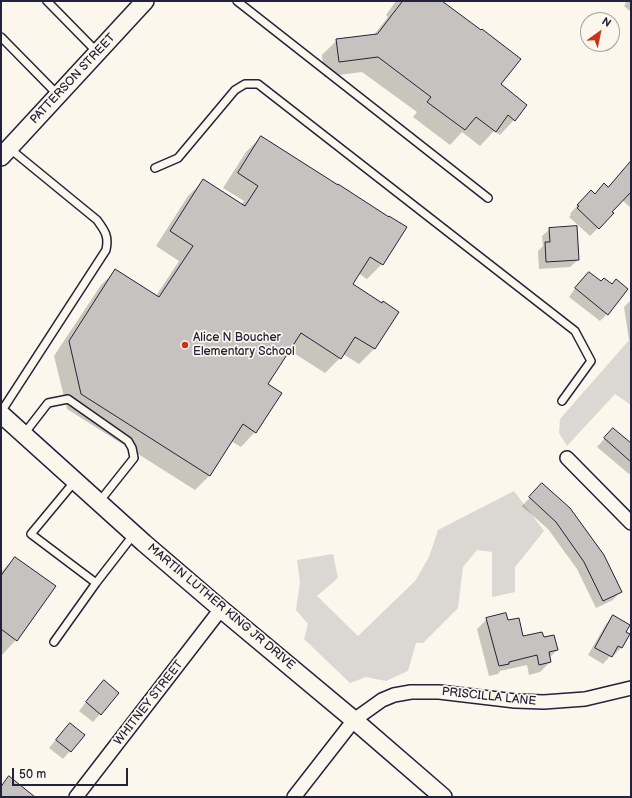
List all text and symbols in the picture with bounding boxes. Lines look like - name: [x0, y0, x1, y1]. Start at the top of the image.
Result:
- north arrow: [580, 12, 620, 52]
- text: N: [599, 15, 613, 30]
- street label: PATTERSON STREET: [27, 31, 119, 127]
- place label: Alice N Boucher Elementary School: [193, 331, 295, 359]
- marker: Alice N Boucher Elementary School: [180, 340, 190, 350]
- street label: MARTIN LUTHER KING JR DRIVE: [144, 541, 298, 673]
- street label: WHITNEY STREET: [111, 658, 187, 748]
- street label: PRISCILLA LANE: [441, 685, 537, 709]
- scale bar: [14, 760, 130, 786]
- text: 50 m: [19, 767, 46, 782]

